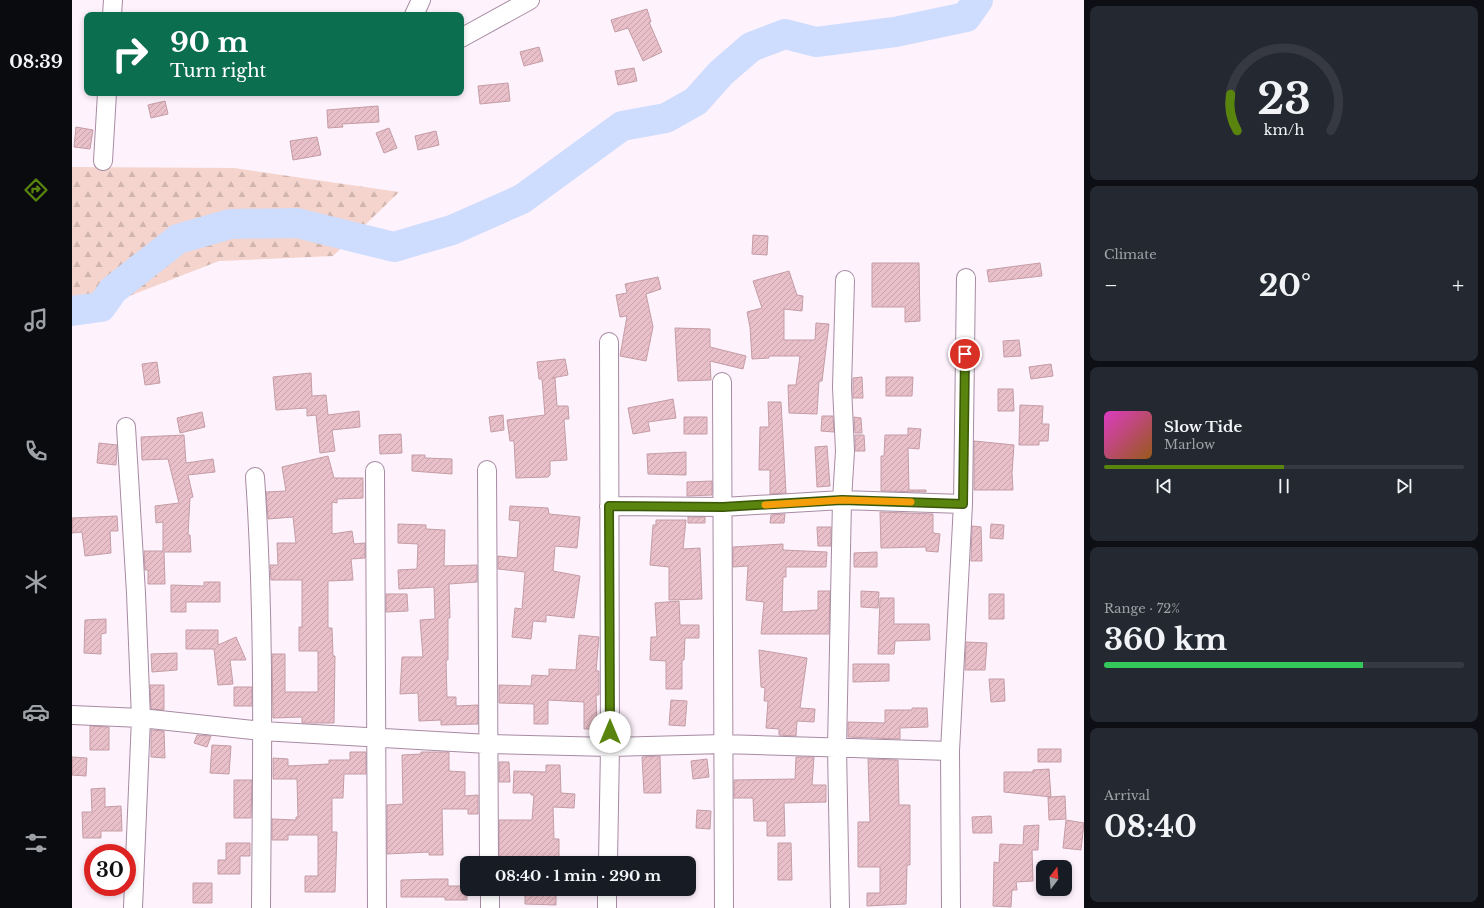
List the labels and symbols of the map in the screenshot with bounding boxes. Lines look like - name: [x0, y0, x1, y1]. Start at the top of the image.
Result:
- pin: [948, 337, 982, 371]
- position arrow: [589, 711, 631, 753]
- speed limit sign: 30: [84, 844, 136, 896]
- north arrow: [1036, 860, 1072, 896]

